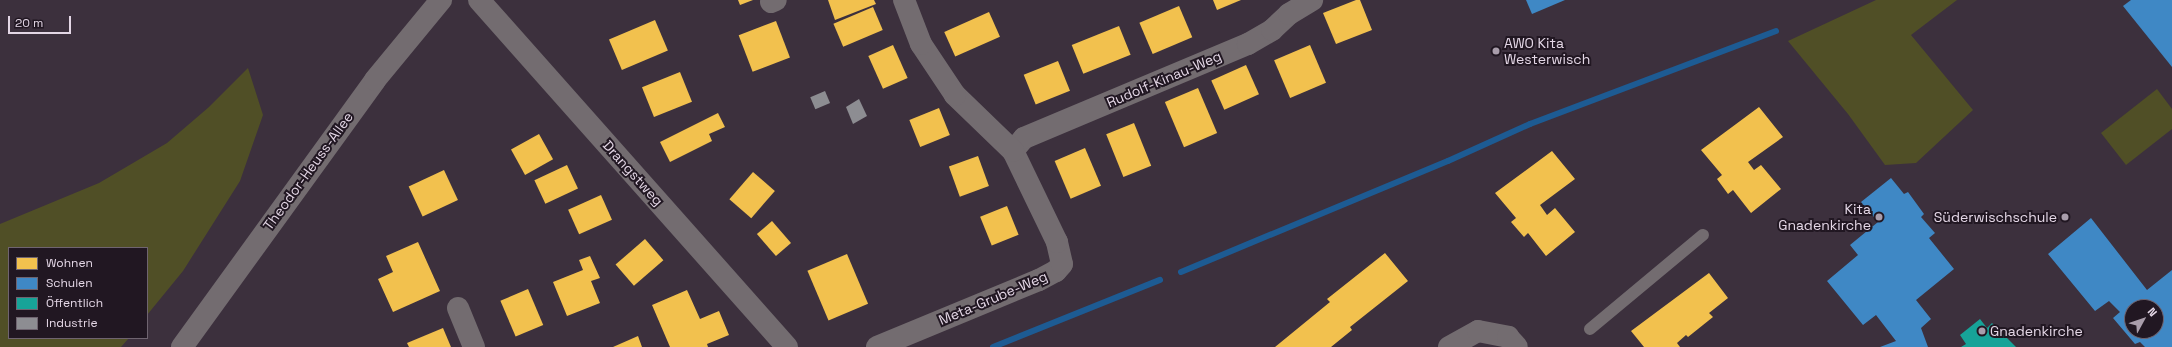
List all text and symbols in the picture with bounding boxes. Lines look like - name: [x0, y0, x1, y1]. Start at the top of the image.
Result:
- scale bar: [10, 8, 73, 34]
- text: 20 m: [15, 15, 43, 31]
- place label: AWO Kita Westerwisch: [1504, 35, 1590, 68]
- marker: AWO Kita Westerwisch: [1491, 46, 1501, 56]
- street label: Rudolf-Kinau-Weg: [1104, 47, 1224, 111]
- street label: Theodor-Heuss-Allee: [259, 109, 357, 233]
- street label: Drangstweg: [599, 137, 667, 209]
- place label: Kita Gnadenkirche: [1778, 201, 1871, 234]
- place label: Süderwischschule: [1934, 209, 2057, 225]
- marker: Kita Gnadenkirche: [1874, 212, 1884, 222]
- marker: Süderwischschule: [2060, 212, 2070, 222]
- legend: [8, 247, 148, 339]
- text: Wohnen: [46, 255, 93, 271]
- street label: Meta-Grube-Weg: [936, 267, 1050, 329]
- text: Schulen: [46, 275, 93, 291]
- text: Öffentlich: [46, 295, 103, 311]
- north arrow: [2124, 299, 2164, 339]
- text: N: [2145, 305, 2160, 319]
- text: Industrie: [46, 315, 98, 331]
- place label: Gnadenkirche: [1990, 323, 2083, 339]
- marker: Gnadenkirche: [1977, 326, 1987, 336]

